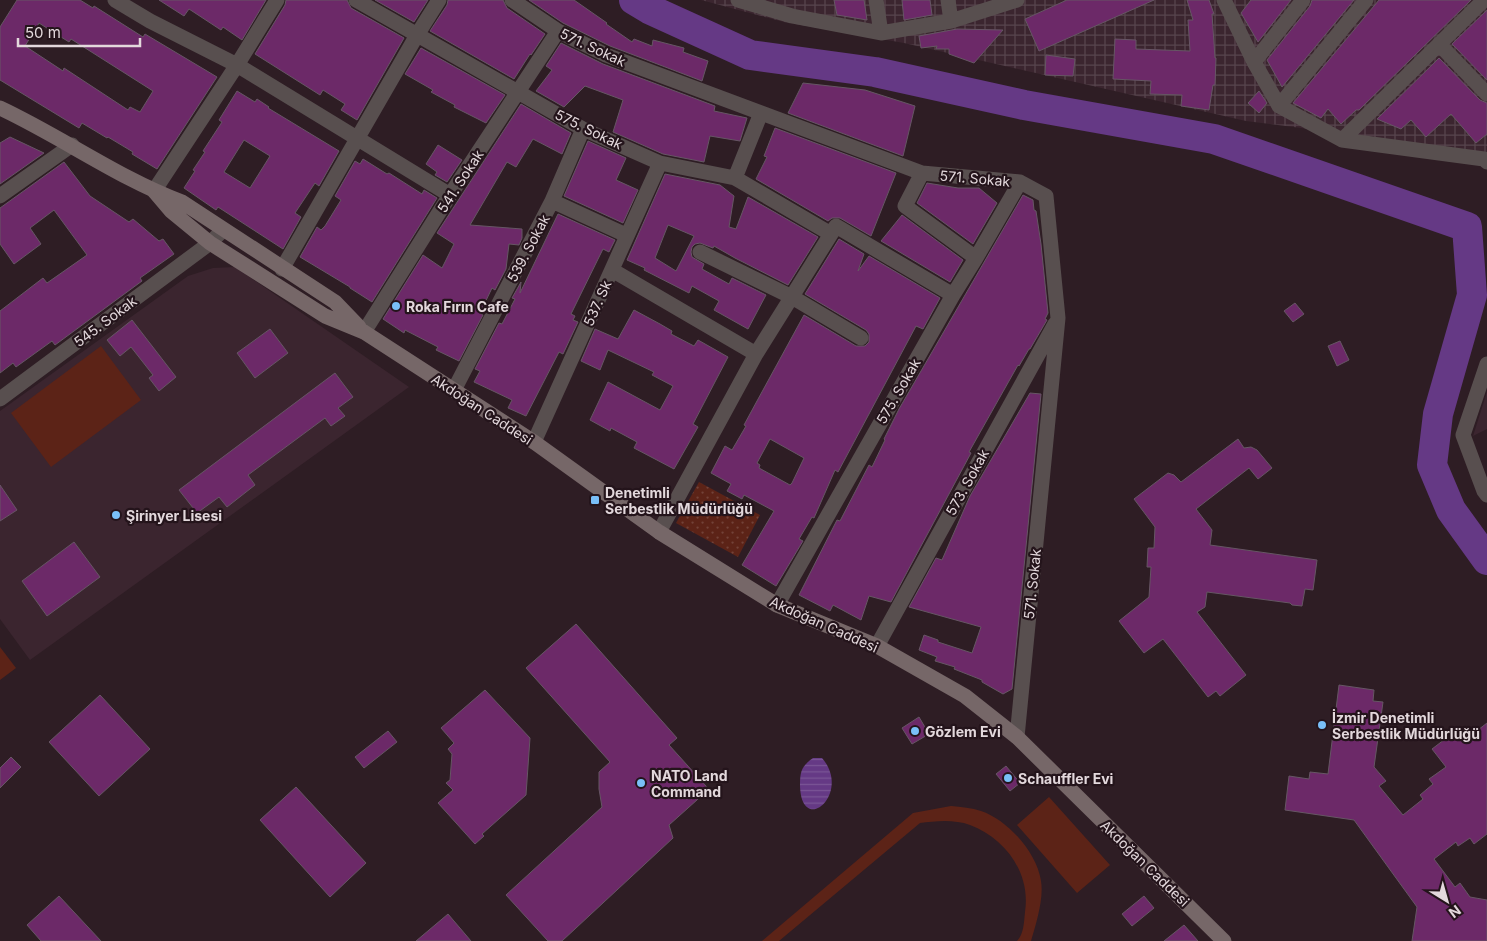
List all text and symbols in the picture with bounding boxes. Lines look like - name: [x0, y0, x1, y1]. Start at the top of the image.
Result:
- scale bar: [18, 15, 140, 47]
- text: 50 m: [25, 23, 61, 42]
- street label: 571. Sokak: [557, 24, 629, 70]
- street label: 575. Sokak: [552, 105, 626, 153]
- street label: 541. Sokak: [433, 146, 487, 216]
- street label: 571. Sokak: [939, 166, 1011, 190]
- street label: 539. Sokak: [503, 211, 553, 285]
- street label: 537. Sk: [579, 277, 615, 328]
- street label: 545. Sokak: [70, 292, 140, 350]
- place label: Roka Fırın Cafe: [406, 298, 509, 315]
- marker: Roka Fırın Cafe: [390, 300, 402, 312]
- street label: 575. Sokak: [872, 355, 924, 427]
- street label: Akdoğan Caddesi: [428, 370, 536, 448]
- street label: 573. Sokak: [942, 446, 992, 518]
- place label: Denetimli Serbestlik Müdürlüğü: [605, 484, 753, 517]
- marker: Denetimli Serbestlik Müdürlüğü: [589, 494, 601, 506]
- place label: Şirinyer Lisesi: [126, 507, 222, 524]
- marker: Şirinyer Lisesi: [110, 509, 122, 521]
- street label: 571. Sokak: [1020, 548, 1044, 620]
- street label: Akdoğan Caddesi: [767, 592, 881, 656]
- place label: İzmir Denetimli Serbestlik Müdürlüğü: [1332, 708, 1480, 742]
- marker: İzmir Denetimli Serbestlik Müdürlüğü: [1316, 719, 1328, 731]
- place label: Gözlem Evi: [925, 723, 1001, 740]
- marker: Gözlem Evi: [909, 725, 921, 737]
- place label: NATO Land Command: [651, 767, 727, 800]
- place label: Schauffler Evi: [1018, 770, 1114, 787]
- marker: Schauffler Evi: [1002, 772, 1014, 784]
- marker: NATO Land Command: [635, 777, 647, 789]
- street label: Akdoğan Caddesi: [1097, 816, 1193, 910]
- north arrow: [1422, 876, 1472, 926]
- text: N: [1446, 902, 1465, 922]

